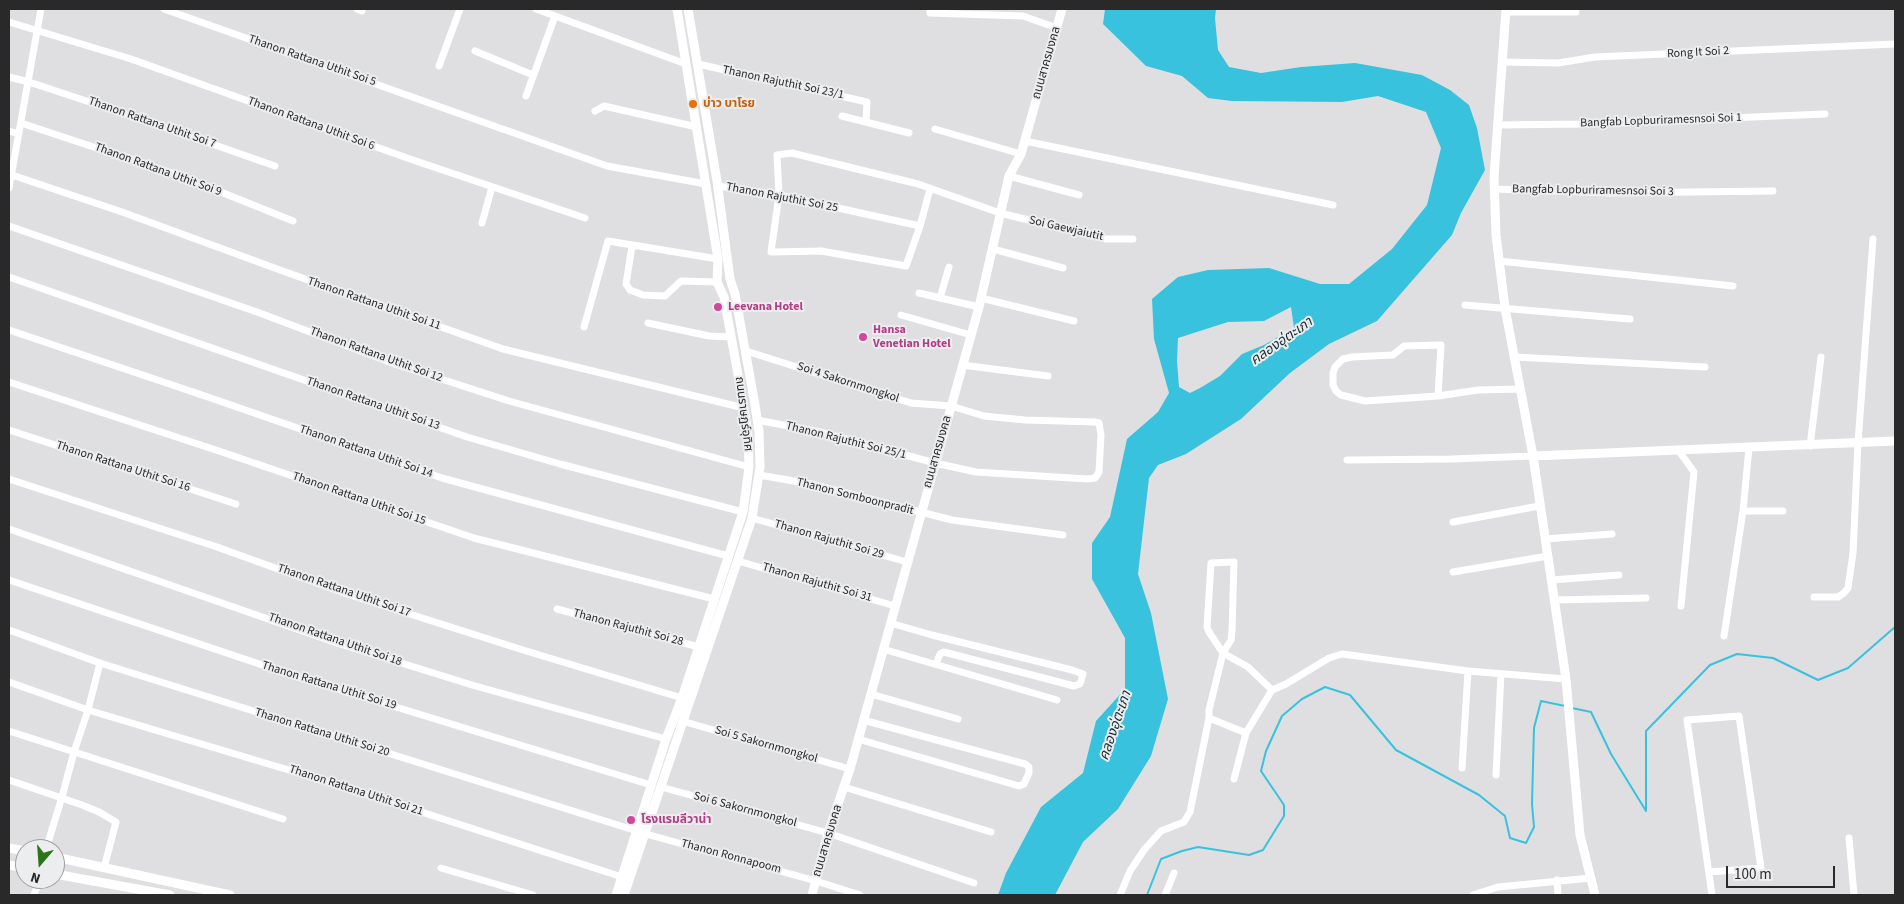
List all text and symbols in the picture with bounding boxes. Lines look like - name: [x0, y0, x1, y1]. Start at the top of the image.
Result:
- street label: ถนนสาครมงคล: [1030, 25, 1064, 101]
- street label: Thanon Rattana Uthit Soi 5: [246, 32, 378, 90]
- street label: Rong It Soi 2: [1667, 44, 1729, 62]
- street label: Thanon Rajuthit Soi 23/1: [721, 63, 845, 103]
- street label: Thanon Rattana Uthit Soi 7: [86, 94, 218, 152]
- street label: Thanon Rattana Uthit Soi 6: [245, 94, 377, 154]
- place label: บ่าว บาโรย: [703, 97, 755, 111]
- marker: บ่าว บาโรย: [687, 98, 699, 110]
- street label: Bangfab Lopburiramesnsoi Soi 1: [1580, 111, 1742, 131]
- street label: Thanon Rattana Uthit Soi 9: [92, 140, 224, 200]
- street label: Thanon Rajuthit Soi 25: [725, 180, 839, 216]
- street label: Bangfab Lopburiramesnsoi Soi 3: [1512, 182, 1674, 200]
- street label: Soi Gaewjaiutit: [1027, 213, 1105, 245]
- street label: Thanon Rattana Uthit Soi 11: [305, 274, 443, 334]
- place label: Leevana Hotel: [728, 300, 803, 314]
- marker: Leevana Hotel: [712, 301, 724, 313]
- water label: คลองอุ่ตะเภา: [1248, 314, 1316, 370]
- place label: Hansa Venetian Hotel: [873, 323, 951, 351]
- street label: Thanon Rattana Uthit Soi 12: [308, 324, 444, 386]
- marker: Hansa Venetian Hotel: [857, 331, 869, 343]
- street label: Soi 4 Sakornmongkol: [795, 360, 901, 406]
- street label: Thanon Rattana Uthit Soi 13: [304, 374, 442, 434]
- street label: ถนนราษฏร์อุทิศ: [731, 376, 755, 452]
- street label: ถนนสาครมงคล: [921, 414, 955, 490]
- street label: Thanon Rajuthit Soi 25/1: [784, 419, 908, 463]
- street label: Thanon Rattana Uthit Soi 14: [297, 422, 435, 482]
- street label: Thanon Rattana Uthit Soi 16: [54, 438, 192, 496]
- street label: Thanon Rattana Uthit Soi 15: [290, 469, 428, 529]
- street label: Thanon Somboonpradit: [795, 475, 915, 519]
- street label: Thanon Rajuthit Soi 29: [772, 517, 886, 563]
- street label: Thanon Rajuthit Soi 31: [760, 560, 874, 606]
- street label: Thanon Rattana Uthit Soi 17: [275, 561, 413, 621]
- street label: Thanon Rajuthit Soi 28: [571, 606, 685, 650]
- street label: Thanon Rattana Uthit Soi 18: [266, 610, 404, 670]
- street label: Thanon Rattana Uthit Soi 19: [260, 659, 398, 713]
- water label: คลองอุ่ตะเภา: [1096, 689, 1136, 763]
- street label: Thanon Rattana Uthit Soi 20: [253, 706, 391, 760]
- street label: Soi 5 Sakornmongkol: [713, 723, 819, 767]
- street label: Thanon Rattana Uthit Soi 21: [287, 762, 425, 820]
- street label: Soi 6 Sakornmongkol: [692, 789, 798, 831]
- street label: ถนนสาครมงคล: [810, 803, 846, 879]
- place label: โรงแรมลีวาน่า: [641, 813, 711, 827]
- marker: โรงแรมลีวาน่า: [625, 814, 637, 826]
- street label: Thanon Ronnapoom: [679, 837, 783, 877]
- north arrow: [15, 839, 65, 889]
- scale bar: [1729, 856, 1838, 888]
- text: 100 m: [1734, 864, 1772, 885]
- text: N: [28, 866, 43, 888]

